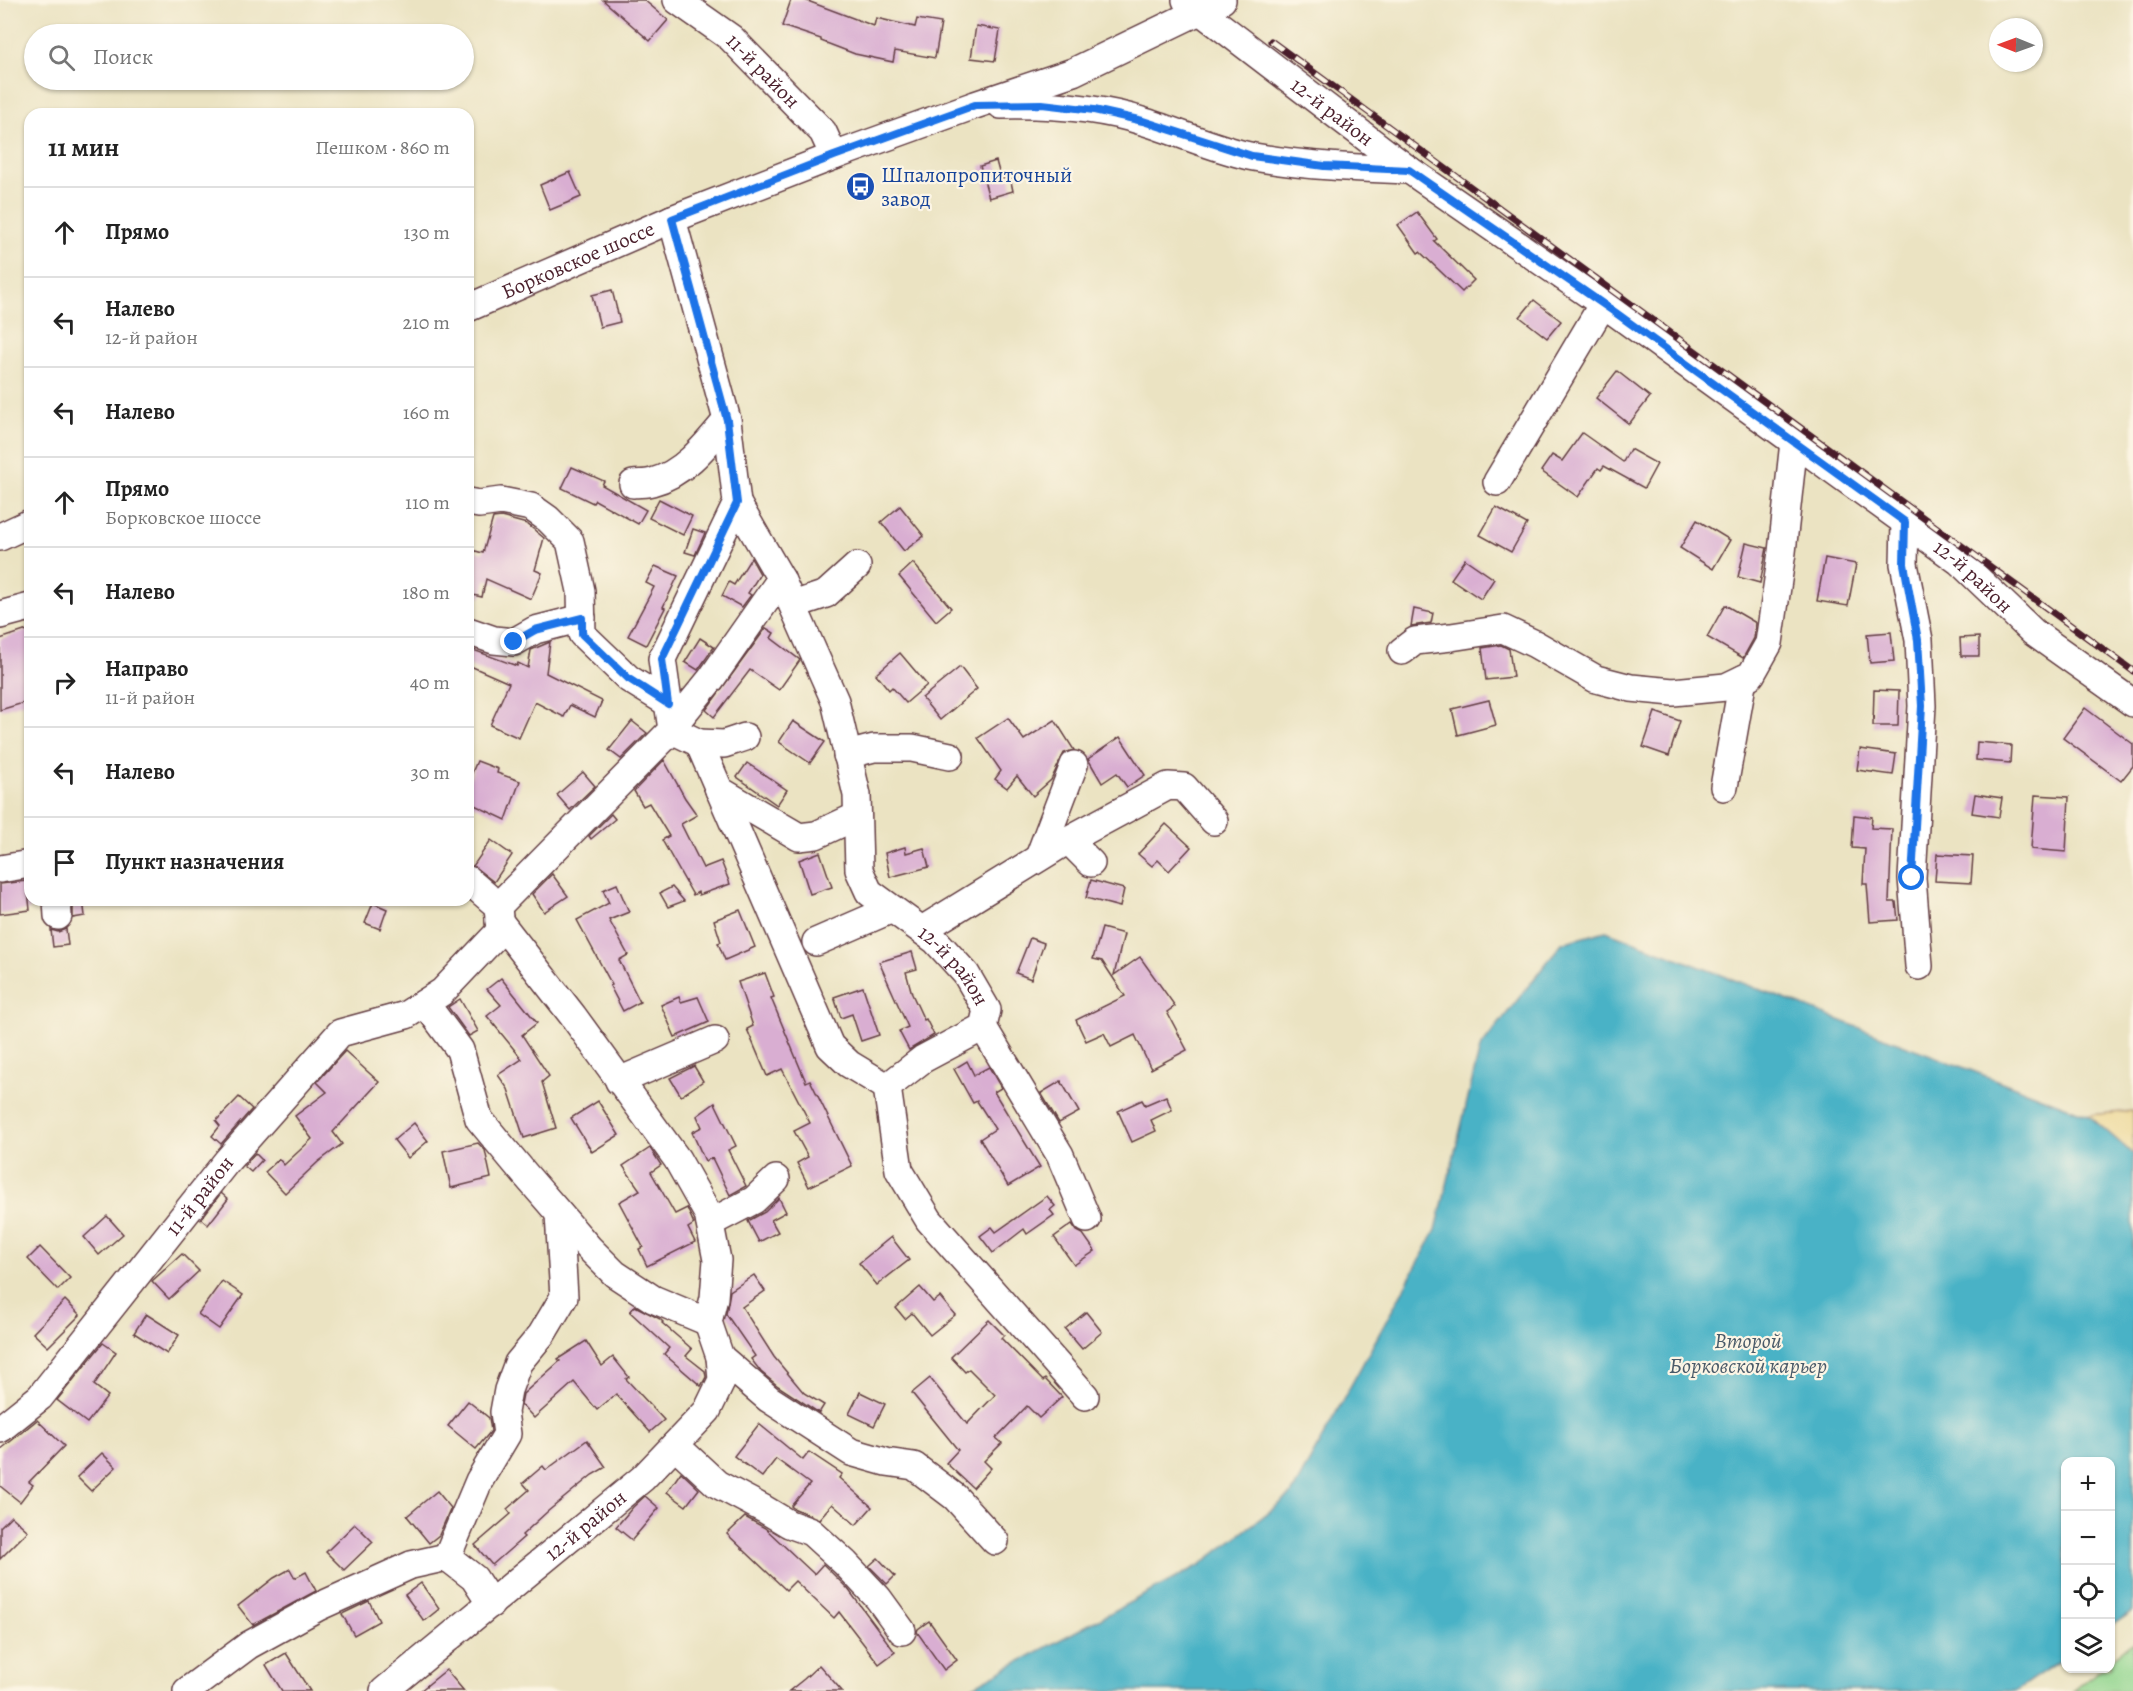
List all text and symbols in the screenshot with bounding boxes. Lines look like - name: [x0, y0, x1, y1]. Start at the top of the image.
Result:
- north arrow: [1989, 18, 2043, 72]
- search box: [24, 24, 474, 90]
- street label: 11-й район: [720, 27, 806, 115]
- icon: search: [45, 41, 78, 74]
- text: Поиск: [93, 42, 153, 72]
- street label: 12-й район: [1285, 71, 1379, 152]
- text: 11 мин: [48, 130, 119, 165]
- text: Пешком · 860 m: [315, 134, 450, 161]
- place label: Шпалопропиточный завод: [881, 161, 1072, 213]
- bus stop icon: Шпалопропиточный завод: [844, 171, 876, 203]
- street label: Борковское шоссе: [497, 214, 659, 306]
- icon: ahead: [48, 216, 81, 249]
- text: Прямо: [105, 217, 169, 247]
- text: 130 m: [404, 219, 450, 246]
- text: Налево: [105, 294, 175, 324]
- icon: left: [48, 306, 81, 339]
- text: 210 m: [402, 309, 450, 336]
- text: 12-й район: [105, 324, 198, 351]
- icon: left: [48, 396, 81, 429]
- text: Налево: [105, 397, 175, 427]
- text: 160 m: [403, 399, 450, 426]
- text: Прямо: [105, 474, 169, 504]
- icon: ahead: [48, 486, 81, 519]
- text: 110 m: [405, 489, 450, 516]
- text: Борковское шоссе: [105, 504, 261, 531]
- street label: 12-й район: [1928, 533, 2019, 619]
- icon: left: [48, 576, 81, 609]
- text: Налево: [105, 577, 175, 607]
- text: 180 m: [402, 579, 450, 606]
- route end: [500, 628, 526, 654]
- text: Направо: [105, 654, 188, 684]
- icon: right: [48, 666, 81, 699]
- text: 40 m: [410, 669, 450, 696]
- text: 11-й район: [105, 684, 195, 711]
- icon: left: [48, 756, 81, 789]
- text: Налево: [105, 757, 175, 787]
- text: 30 m: [410, 759, 450, 786]
- icon: arrive: [48, 846, 81, 879]
- text: Пункт назначения: [105, 847, 284, 877]
- route start: [1898, 864, 1924, 890]
- street label: 12-й район: [913, 918, 995, 1011]
- street label: 11-й район: [159, 1150, 240, 1242]
- water label: Второй Борковской карьер: [1669, 1326, 1827, 1381]
- map controls: [2061, 1457, 2115, 1673]
- button: +: [2061, 1457, 2115, 1511]
- street label: 12-й район: [539, 1483, 632, 1567]
- button: −: [2061, 1511, 2115, 1565]
- button: locate: [2061, 1565, 2115, 1619]
- button: layers: [2061, 1619, 2115, 1673]

